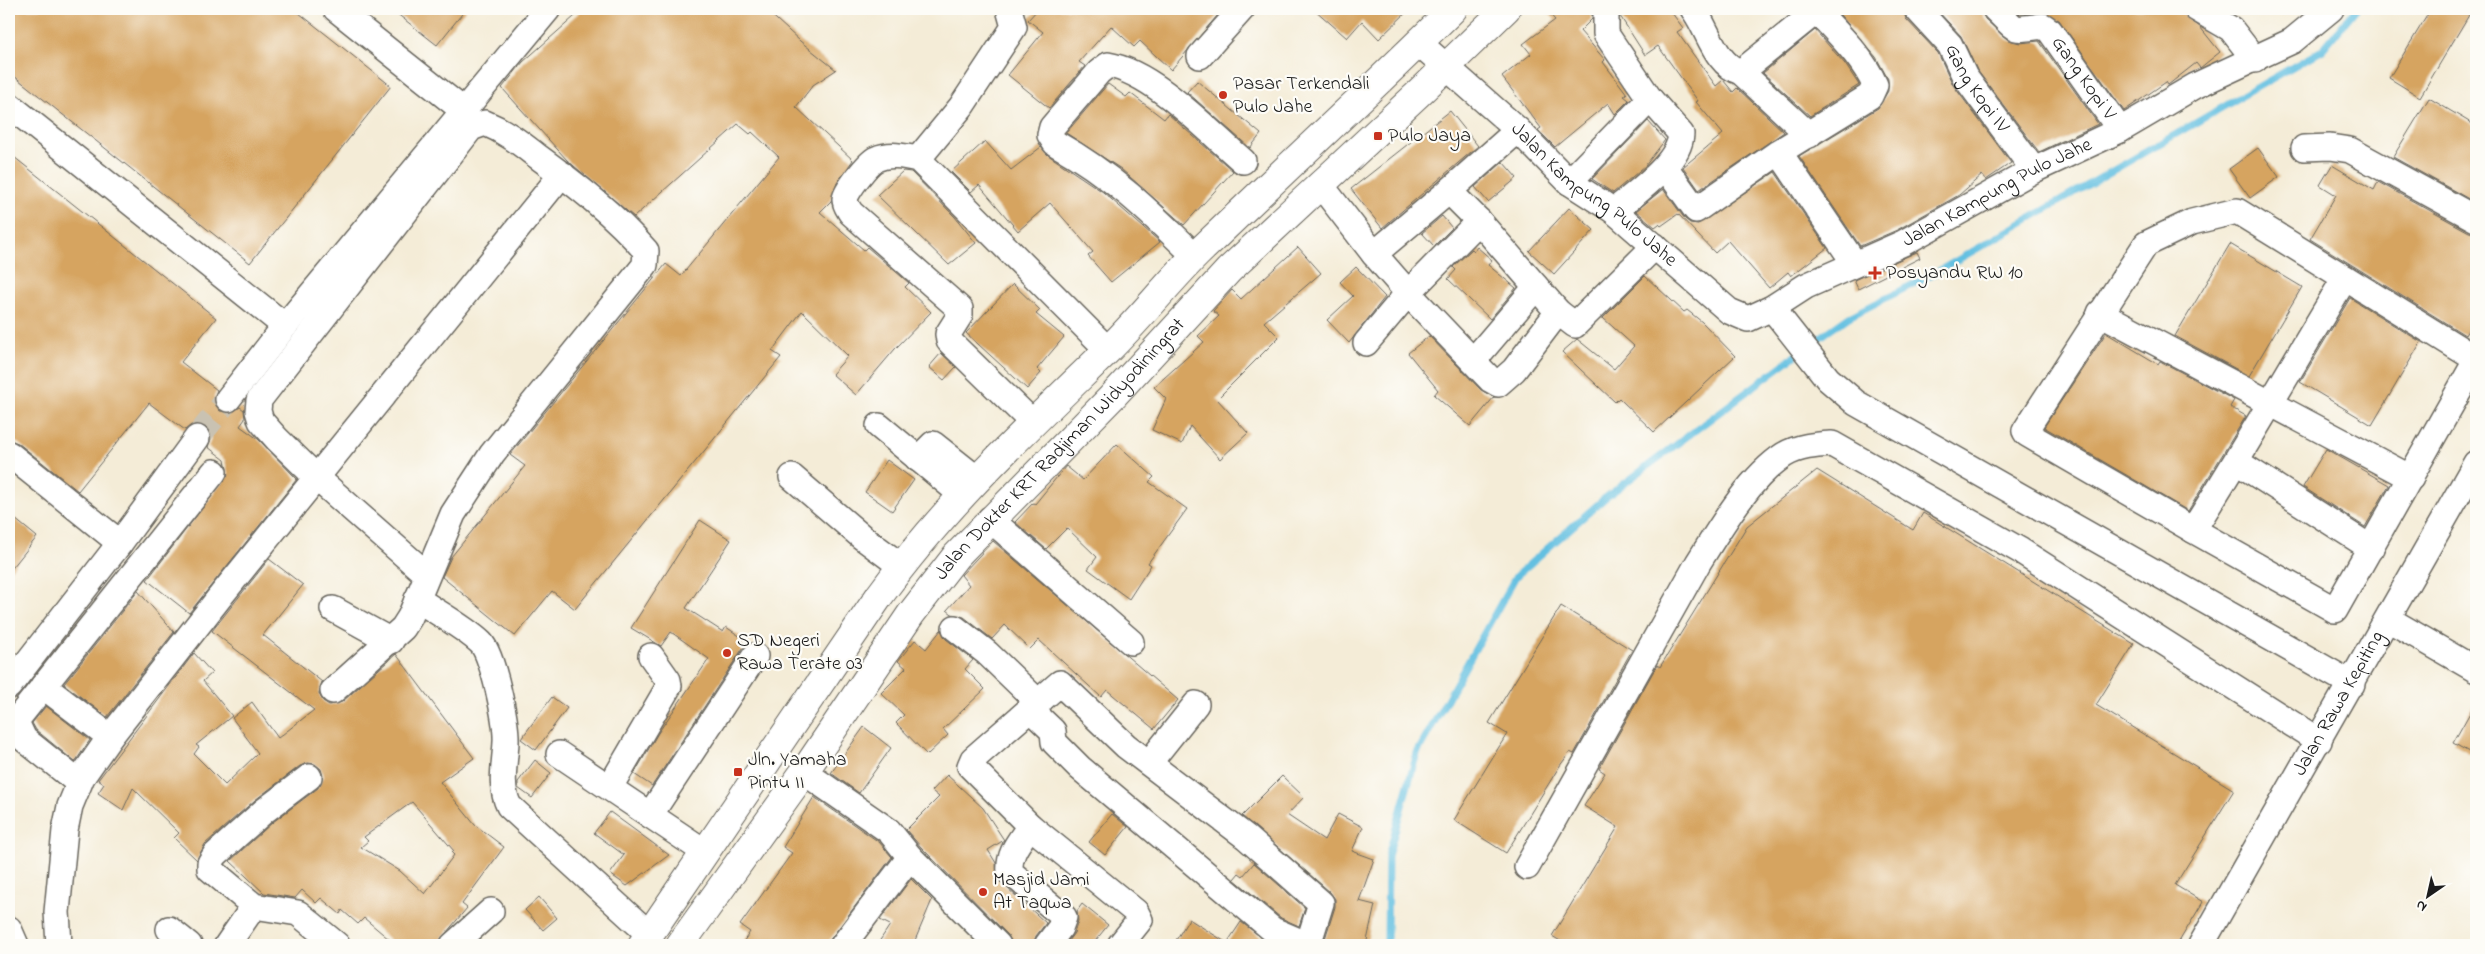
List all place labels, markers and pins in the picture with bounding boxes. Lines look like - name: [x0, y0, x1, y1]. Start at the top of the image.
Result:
- place label: Pasar Terkendali Pulo Jahe: [1233, 70, 1370, 122]
- marker: Pasar Terkendali Pulo Jahe: [1217, 89, 1229, 101]
- place label: Pulo Jaya: [1388, 122, 1471, 151]
- marker: Pulo Jaya: [1372, 130, 1384, 142]
- place label: Posyandu RW 10: [1886, 259, 2023, 288]
- marker: Posyandu RW 10: [1868, 266, 1882, 280]
- place label: SD Negeri Rawa Terate 03: [737, 627, 863, 679]
- marker: SD Negeri Rawa Terate 03: [721, 647, 733, 659]
- place label: Jln. Yamaha Pintu II: [748, 746, 847, 798]
- marker: Jln. Yamaha Pintu II: [732, 766, 744, 778]
- place label: Masjid Jami At Taqwa: [993, 866, 1090, 918]
- marker: Masjid Jami At Taqwa: [977, 886, 989, 898]

